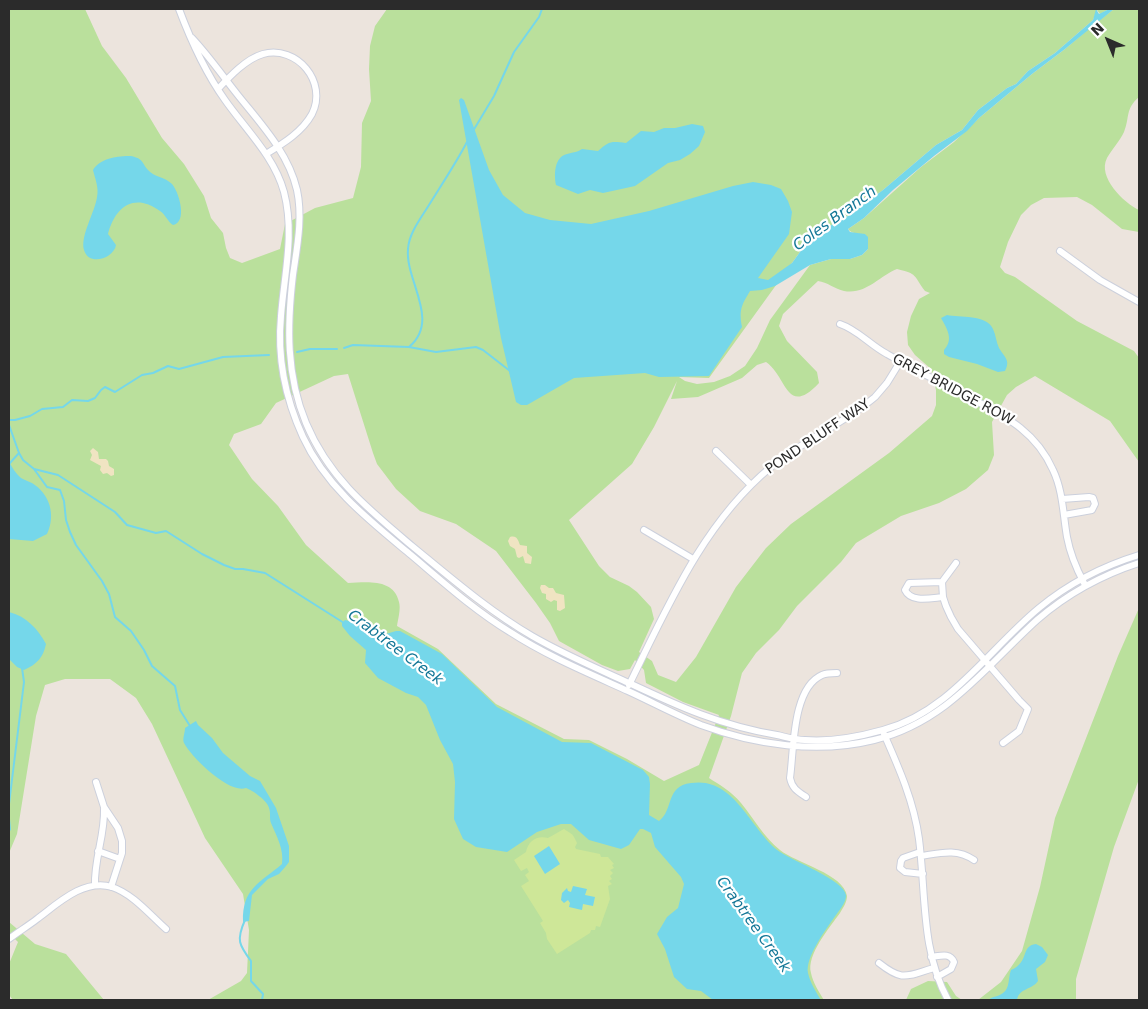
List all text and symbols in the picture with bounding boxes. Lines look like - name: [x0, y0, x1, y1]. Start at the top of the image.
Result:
- north arrow: [1083, 15, 1133, 65]
- text: N: [1088, 19, 1107, 39]
- water label: Coles Branch: [790, 183, 880, 255]
- street label: GREY BRIDGE ROW: [889, 351, 1017, 429]
- street label: POND BLUFF WAY: [762, 396, 874, 478]
- water label: Crabtree Creek: [344, 606, 446, 690]
- water label: Crabtree Creek: [712, 873, 794, 977]

